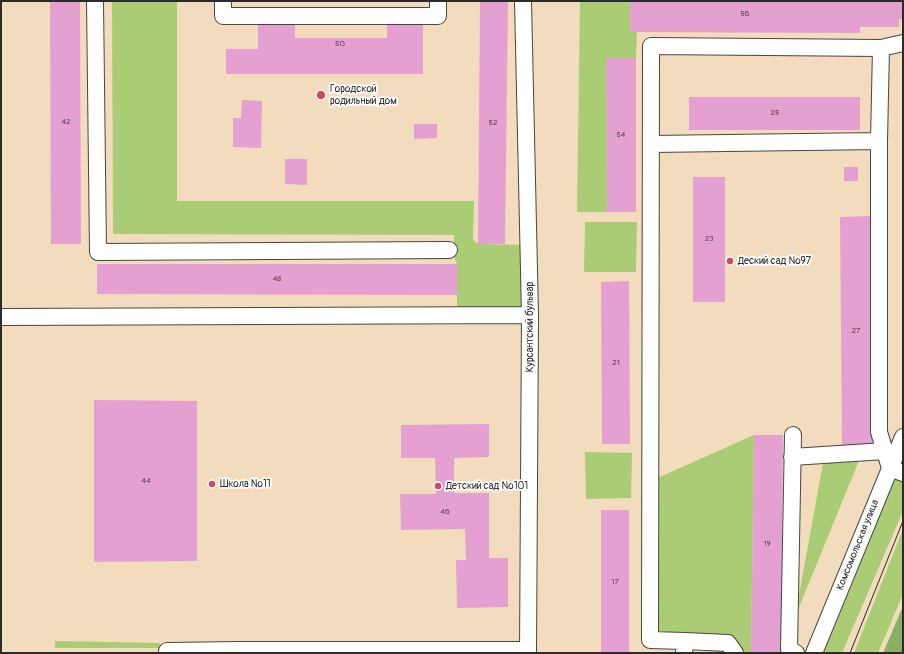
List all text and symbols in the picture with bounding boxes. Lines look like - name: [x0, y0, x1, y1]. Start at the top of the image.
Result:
- house number: 56: [741, 9, 749, 19]
- house number: 50: [335, 39, 345, 49]
- place label: Городской родильный дом: [330, 83, 397, 106]
- marker: Городской родильный дом: [315, 89, 327, 101]
- house number: 25: [771, 108, 779, 118]
- house number: 42: [61, 117, 71, 127]
- house number: 52: [489, 118, 497, 128]
- house number: 54: [617, 130, 625, 140]
- house number: 23: [705, 234, 713, 244]
- place label: Деский сад №97: [738, 255, 811, 267]
- marker: Деский сад №97: [725, 256, 735, 266]
- house number: 48: [273, 274, 281, 284]
- street label: Курсантский бульвар: [524, 282, 536, 372]
- house number: 27: [852, 326, 860, 336]
- house number: 21: [612, 358, 620, 368]
- house number: 44: [141, 476, 151, 486]
- place label: Школа №11: [220, 478, 271, 490]
- marker: Школа №11: [207, 479, 217, 489]
- place label: Детский сад №101: [446, 480, 528, 492]
- marker: Детский сад №101: [433, 481, 443, 491]
- street label: Комсомольская улица: [834, 498, 882, 592]
- house number: 46: [440, 507, 450, 517]
- house number: 19: [763, 539, 771, 549]
- house number: 17: [611, 577, 619, 587]

